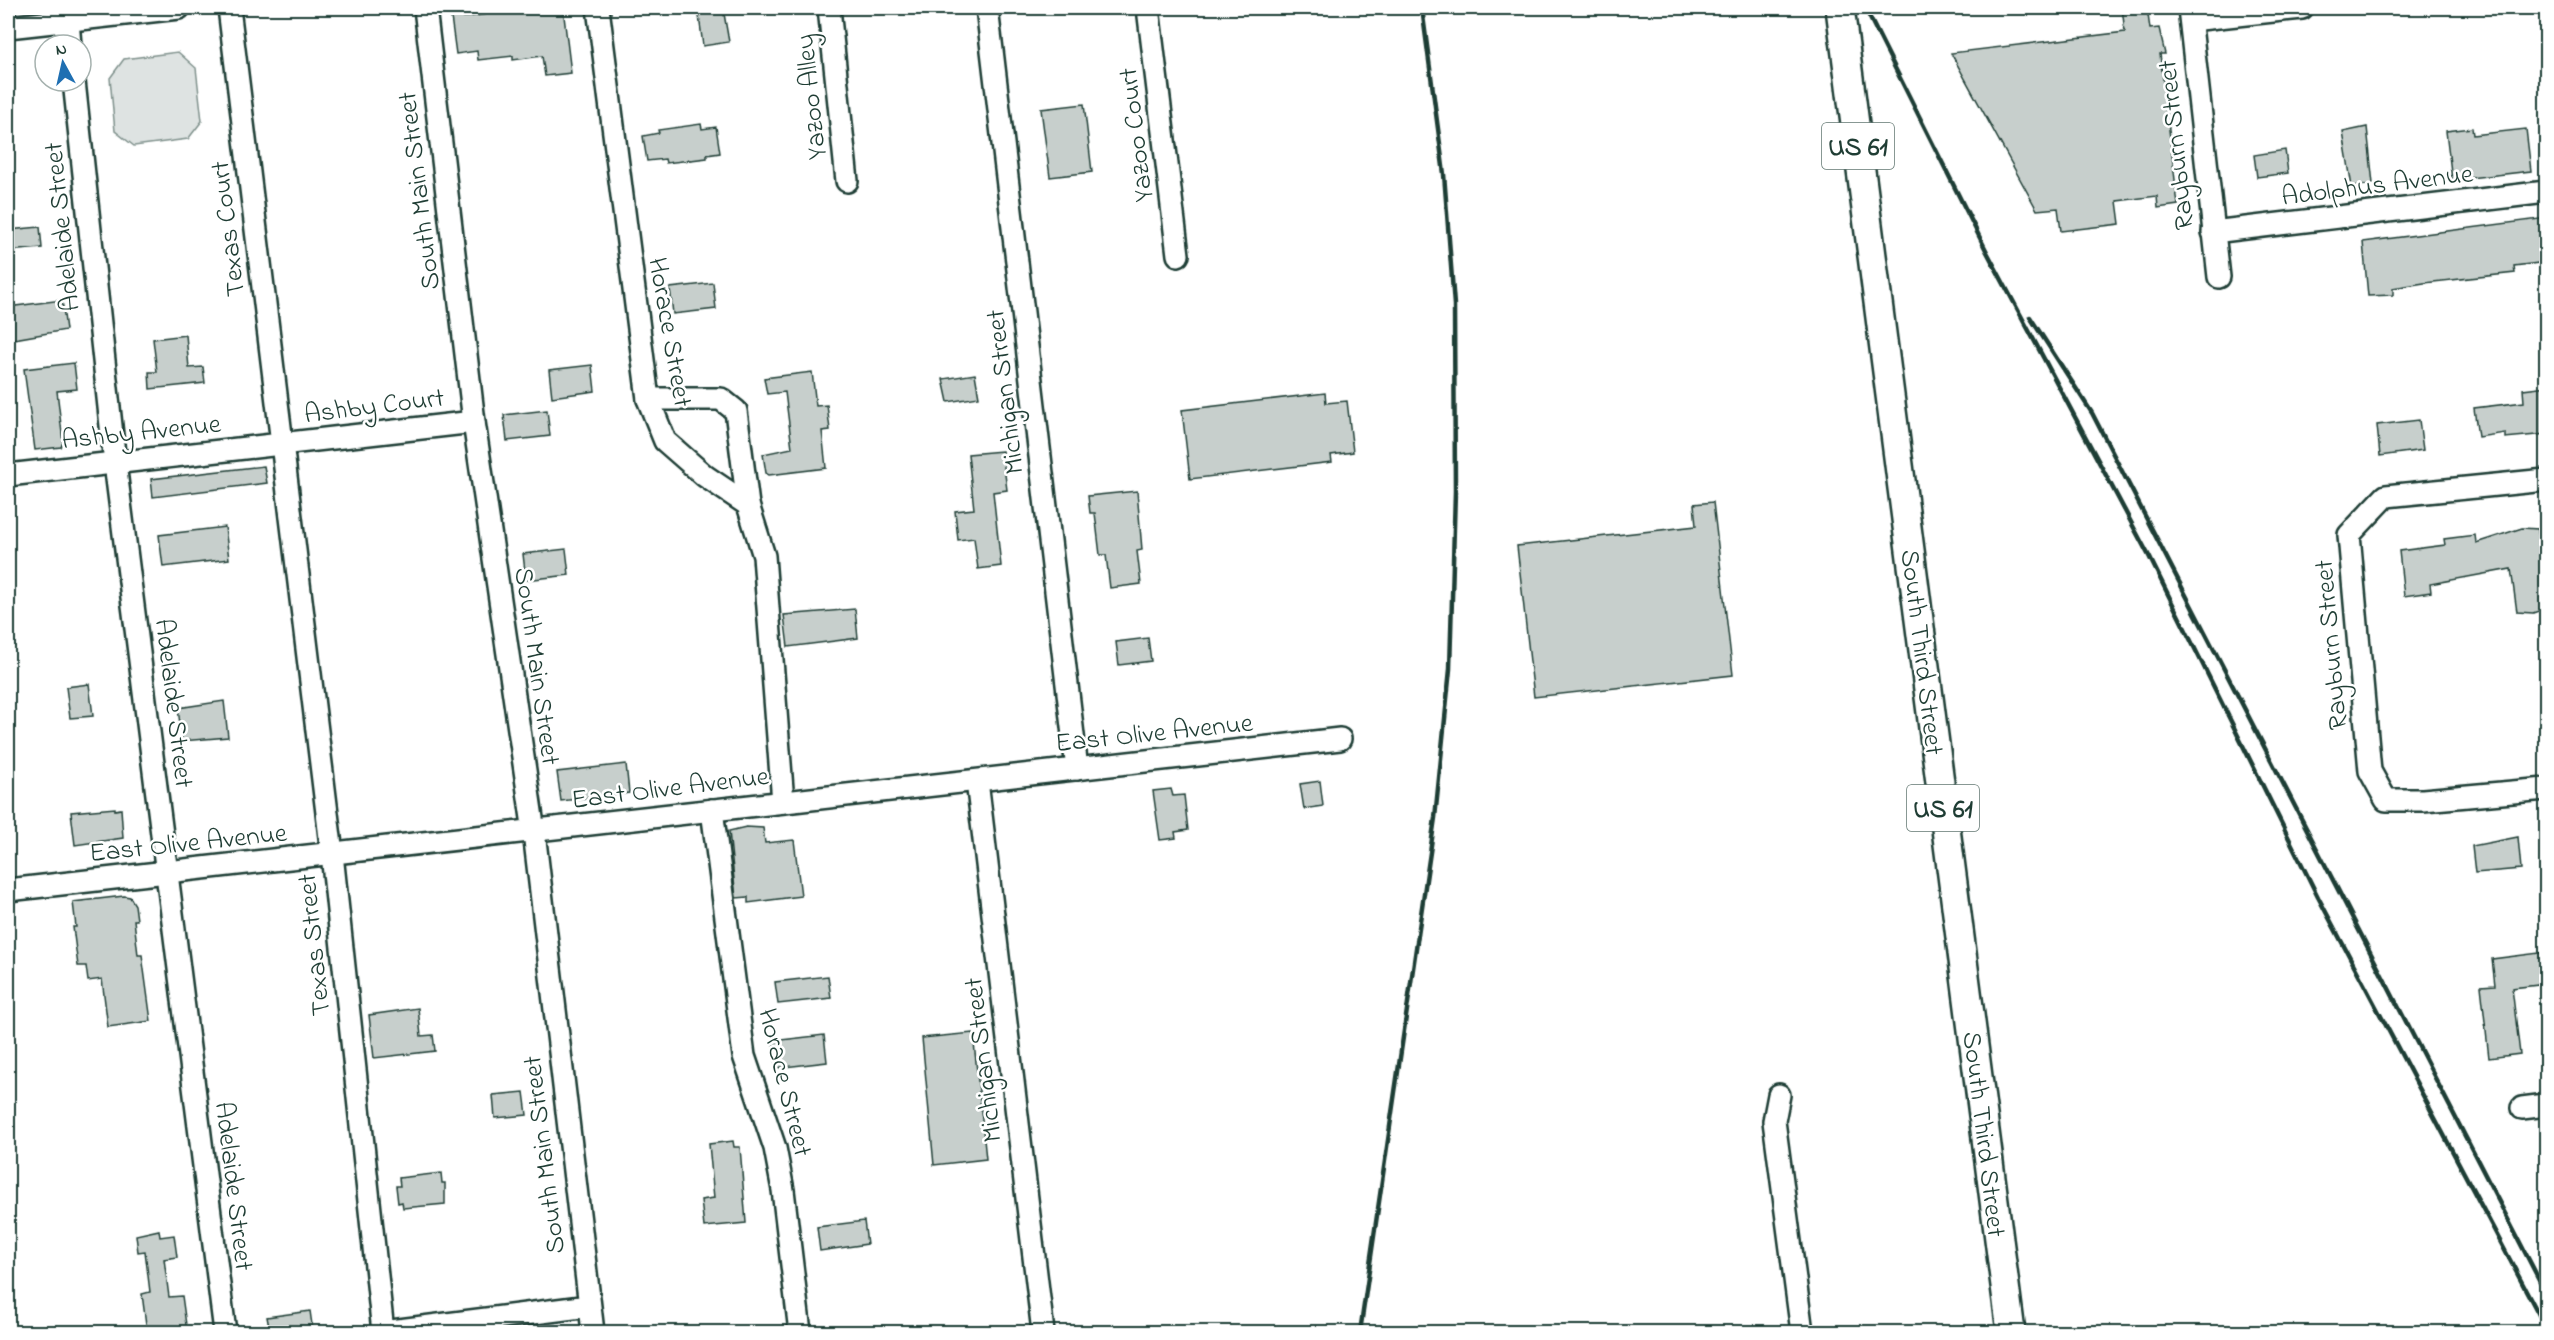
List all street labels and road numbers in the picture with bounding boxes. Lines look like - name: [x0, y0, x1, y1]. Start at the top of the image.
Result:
- street label: Yazoo Alley: [787, 32, 838, 161]
- street label: Rayburn Street: [2149, 58, 2206, 232]
- street label: Yazoo Court: [1110, 65, 1165, 204]
- street label: South Main Street: [389, 89, 452, 292]
- road number: US 61: [1822, 123, 1894, 169]
- street label: Adelaide Street: [35, 140, 92, 313]
- street label: Adolphus Avenue: [2279, 155, 2476, 218]
- street label: Texas Court: [202, 159, 257, 299]
- street label: Horace Street: [636, 254, 701, 410]
- street label: Michigan Street: [977, 307, 1036, 476]
- street label: Ashby Court: [302, 380, 447, 435]
- street label: Ashby Avenue: [60, 406, 224, 461]
- street label: South Third Street: [1889, 547, 1952, 757]
- street label: Rayburn Street: [2306, 558, 2359, 731]
- street label: South Main Street: [502, 565, 569, 768]
- street label: Adelaide Street: [143, 617, 202, 790]
- street label: East Olive Avenue: [1054, 705, 1256, 764]
- street label: East Olive Avenue: [569, 758, 772, 821]
- road number: US 61: [1907, 785, 1979, 831]
- street label: East Olive Avenue: [88, 815, 290, 874]
- street label: Texas Street: [289, 872, 342, 1018]
- street label: Michigan Street: [955, 975, 1014, 1144]
- street label: Horace Street: [746, 1004, 821, 1161]
- street label: South Third Street: [1951, 1029, 2014, 1239]
- street label: South Main Street: [514, 1053, 577, 1256]
- street label: Adelaide Street: [203, 1100, 262, 1273]

